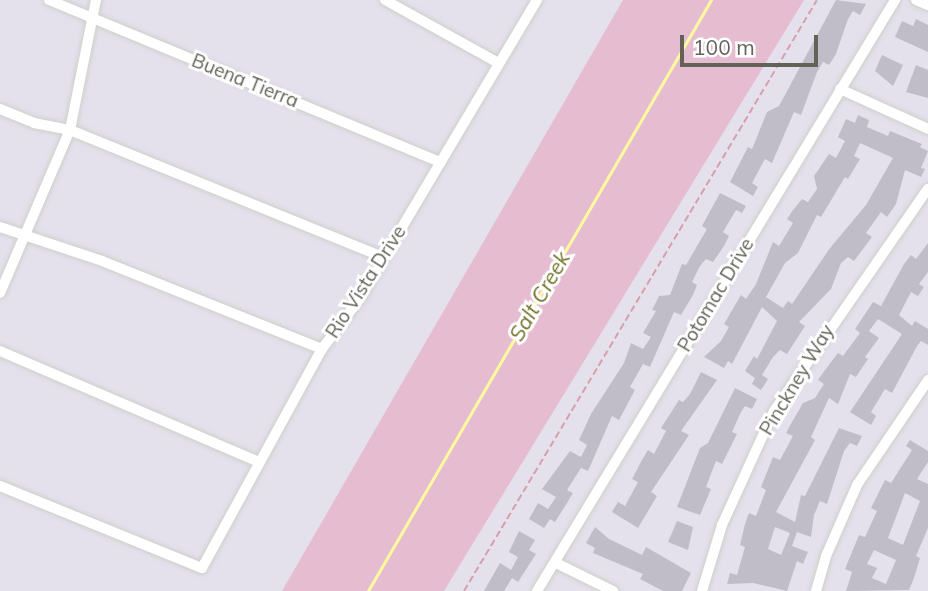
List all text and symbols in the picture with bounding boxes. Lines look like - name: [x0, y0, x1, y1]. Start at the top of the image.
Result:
- scale bar: [683, 21, 821, 65]
- text: 100 m: [693, 34, 755, 60]
- street label: Buena Tierra: [188, 49, 302, 113]
- street label: Rio Vista Drive: [321, 221, 411, 343]
- street label: Potomac Drive: [673, 234, 759, 356]
- water label: Salt Creek: [503, 247, 575, 345]
- street label: Pinckney Way: [755, 321, 839, 439]

